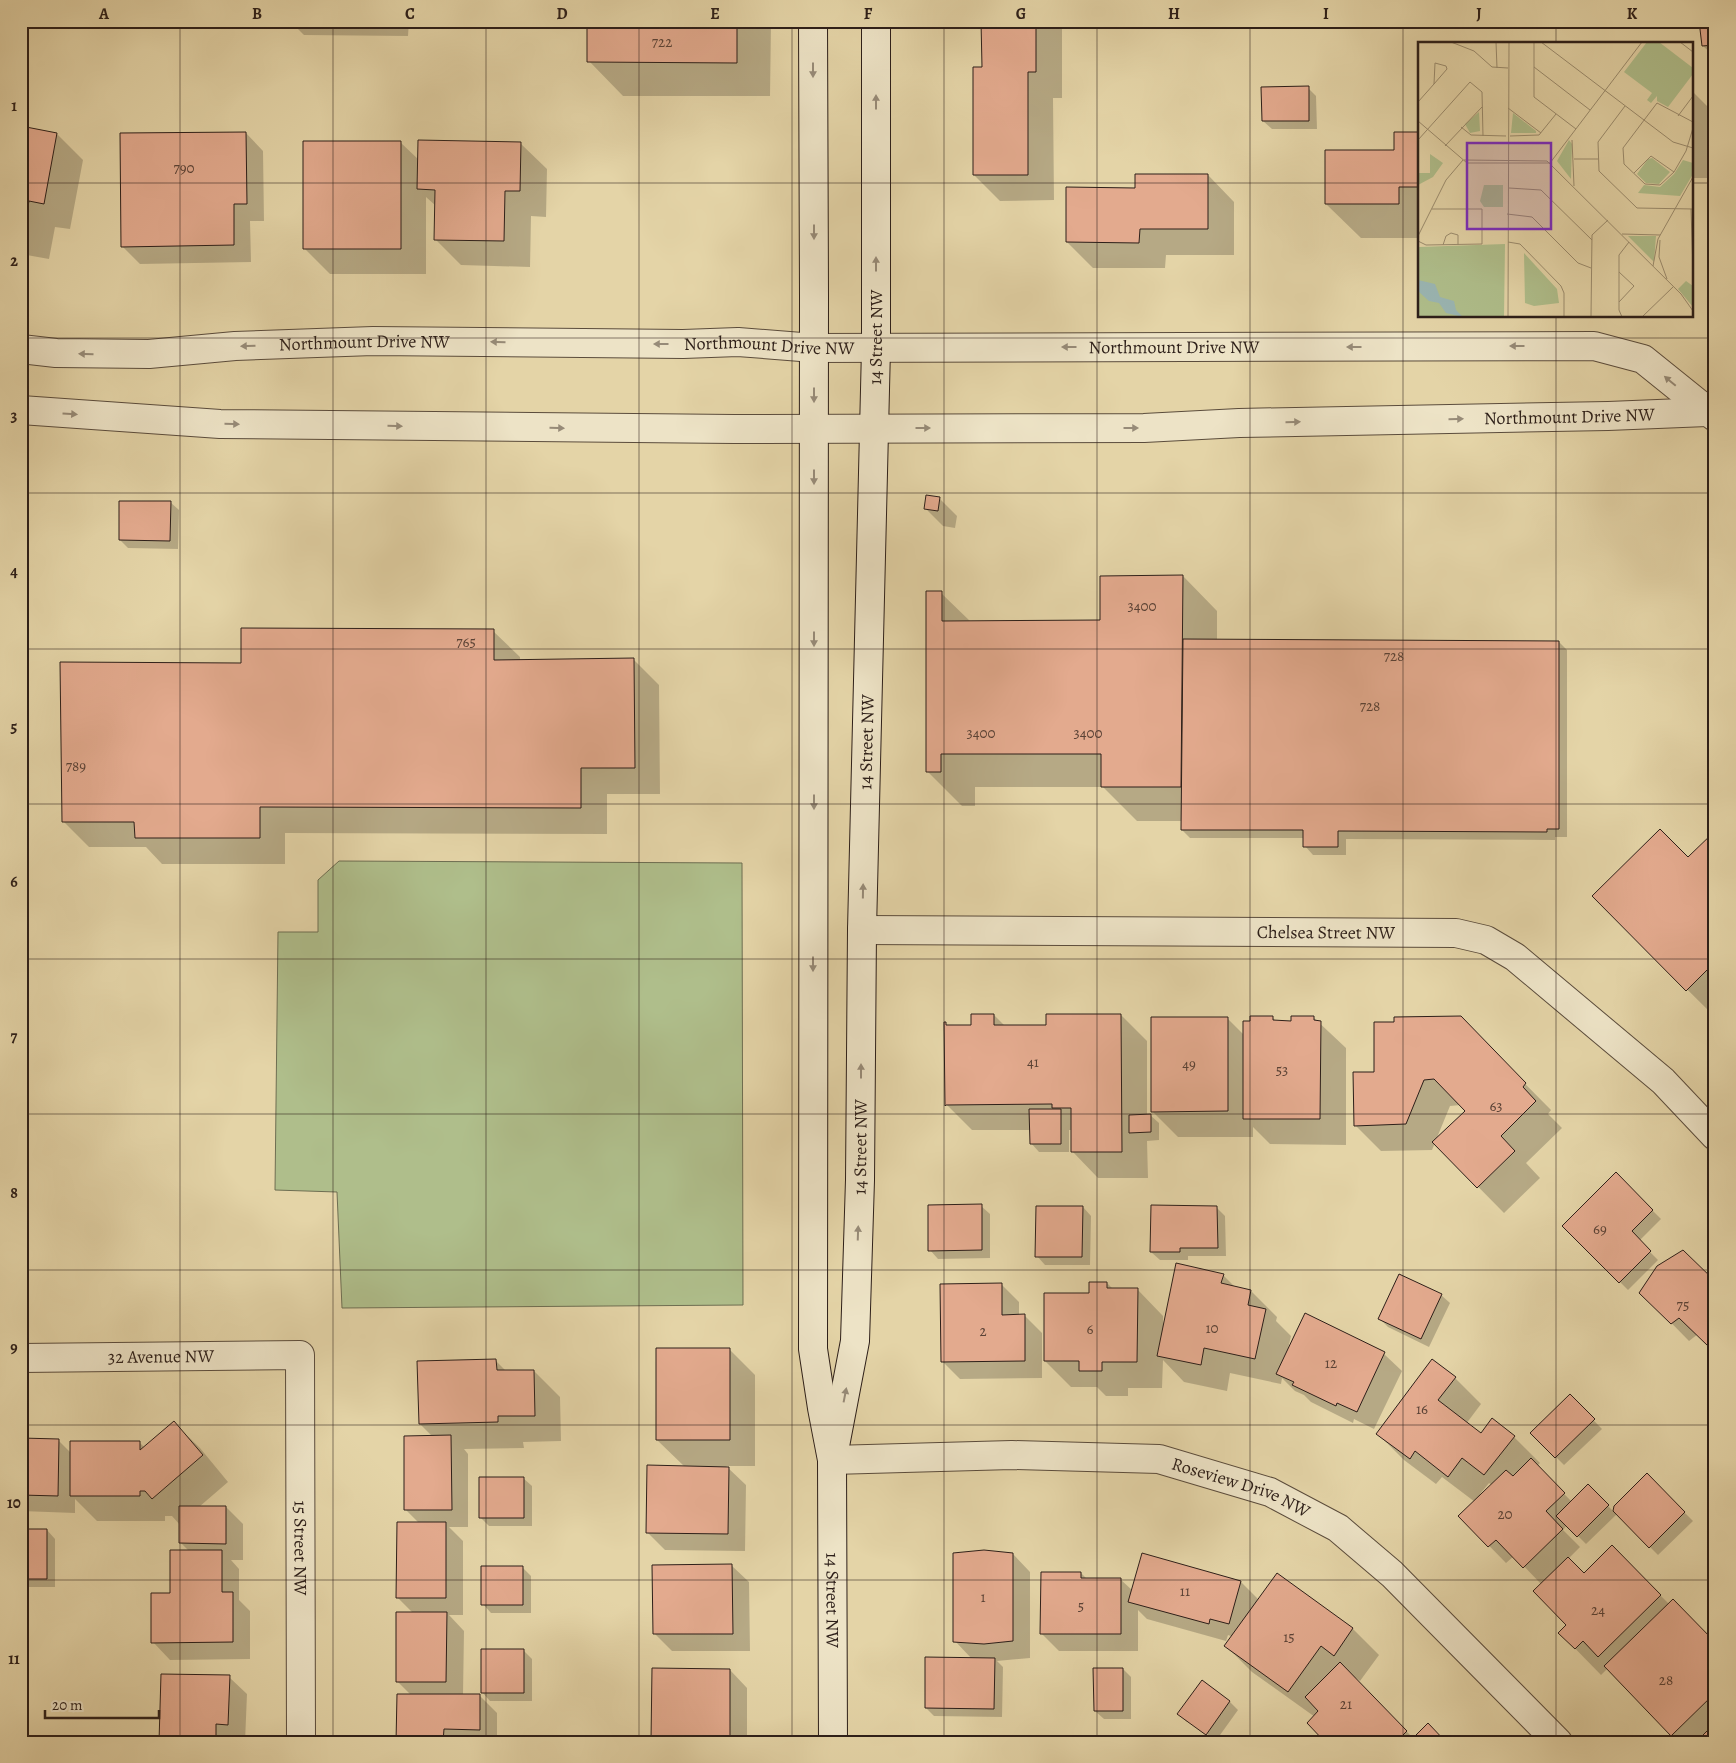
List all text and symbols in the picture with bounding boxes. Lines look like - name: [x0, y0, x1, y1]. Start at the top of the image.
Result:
- text: A: [98, 3, 110, 25]
- text: B: [252, 3, 262, 25]
- text: C: [405, 3, 415, 25]
- text: D: [556, 3, 568, 25]
- text: E: [710, 3, 720, 25]
- text: F: [864, 3, 873, 25]
- text: G: [1016, 3, 1026, 25]
- text: H: [1168, 3, 1180, 25]
- text: I: [1323, 3, 1329, 25]
- text: J: [1476, 3, 1482, 25]
- text: K: [1627, 3, 1638, 25]
- house number: 722: [652, 32, 672, 52]
- inset map: [1418, 42, 1694, 318]
- one-way arrow: [809, 62, 817, 78]
- one-way arrow: [872, 94, 880, 110]
- text: 1: [11, 95, 17, 117]
- house number: 790: [173, 158, 195, 178]
- one-way arrow: [810, 225, 818, 241]
- text: 2: [10, 250, 18, 272]
- one-way arrow: [872, 256, 880, 272]
- street label: 14 Street NW: [863, 289, 888, 385]
- street label: Northmount Drive NW: [278, 329, 450, 356]
- street label: Northmount Drive NW: [683, 330, 855, 360]
- street label: Northmount Drive NW: [1089, 335, 1260, 359]
- one-way arrow: [490, 338, 506, 346]
- one-way arrow: [652, 340, 668, 348]
- one-way arrow: [240, 342, 256, 350]
- one-way arrow: [1509, 342, 1525, 350]
- one-way arrow: [1061, 343, 1077, 351]
- one-way arrow: [1346, 343, 1362, 351]
- one-way arrow: [78, 349, 94, 357]
- one-way arrow: [1663, 375, 1676, 386]
- one-way arrow: [810, 387, 818, 403]
- street label: Northmount Drive NW: [1484, 402, 1655, 430]
- text: 3: [11, 405, 18, 427]
- one-way arrow: [62, 410, 78, 418]
- one-way arrow: [1448, 415, 1464, 423]
- one-way arrow: [1286, 418, 1302, 426]
- one-way arrow: [224, 420, 240, 428]
- one-way arrow: [387, 422, 403, 430]
- one-way arrow: [549, 424, 565, 432]
- one-way arrow: [915, 424, 931, 432]
- one-way arrow: [1123, 424, 1139, 432]
- one-way arrow: [810, 469, 818, 485]
- text: 4: [10, 561, 18, 583]
- house number: 3400: [1127, 596, 1157, 616]
- house number: 765: [456, 632, 476, 652]
- one-way arrow: [810, 632, 818, 648]
- house number: 728: [1384, 646, 1404, 666]
- street label: 14 Street NW: [853, 694, 880, 790]
- house number: 728: [1360, 696, 1380, 716]
- text: 5: [11, 716, 18, 738]
- house number: 3400: [966, 723, 996, 743]
- house number: 3400: [1073, 723, 1103, 743]
- house number: 789: [66, 756, 86, 776]
- one-way arrow: [810, 794, 818, 810]
- text: 6: [10, 871, 18, 893]
- one-way arrow: [859, 882, 867, 898]
- street label: Chelsea Street NW: [1257, 920, 1395, 945]
- one-way arrow: [809, 957, 817, 973]
- text: 7: [11, 1026, 18, 1048]
- house number: 41: [1027, 1052, 1039, 1072]
- house number: 49: [1182, 1054, 1196, 1074]
- house number: 53: [1276, 1060, 1288, 1080]
- one-way arrow: [857, 1062, 865, 1078]
- house number: 63: [1489, 1096, 1503, 1116]
- street label: 14 Street NW: [848, 1099, 873, 1195]
- text: 8: [10, 1182, 18, 1204]
- house number: 69: [1593, 1219, 1607, 1239]
- one-way arrow: [855, 1225, 863, 1241]
- house number: 75: [1677, 1295, 1689, 1315]
- house number: 10: [1205, 1318, 1219, 1338]
- house number: 6: [1087, 1319, 1094, 1339]
- house number: 2: [979, 1321, 987, 1341]
- text: 9: [10, 1337, 18, 1359]
- street label: 32 Avenue NW: [108, 1344, 215, 1369]
- house number: 12: [1325, 1353, 1337, 1373]
- one-way arrow: [841, 1386, 849, 1402]
- house number: 16: [1416, 1399, 1428, 1419]
- street label: Roseview Drive NW: [1169, 1451, 1315, 1523]
- text: 10: [7, 1492, 21, 1514]
- street label: 15 Street NW: [288, 1500, 313, 1596]
- house number: 20: [1497, 1504, 1513, 1524]
- street label: 14 Street NW: [820, 1553, 845, 1648]
- house number: 11: [1180, 1581, 1190, 1601]
- house number: 1: [980, 1587, 986, 1607]
- house number: 5: [1078, 1596, 1084, 1616]
- house number: 24: [1591, 1600, 1605, 1620]
- house number: 15: [1283, 1627, 1295, 1647]
- text: 11: [8, 1648, 20, 1670]
- house number: 28: [1659, 1670, 1673, 1690]
- scale bar: [45, 1688, 159, 1720]
- house number: 21: [1340, 1694, 1352, 1714]
- text: 20 m: [52, 1695, 83, 1715]

